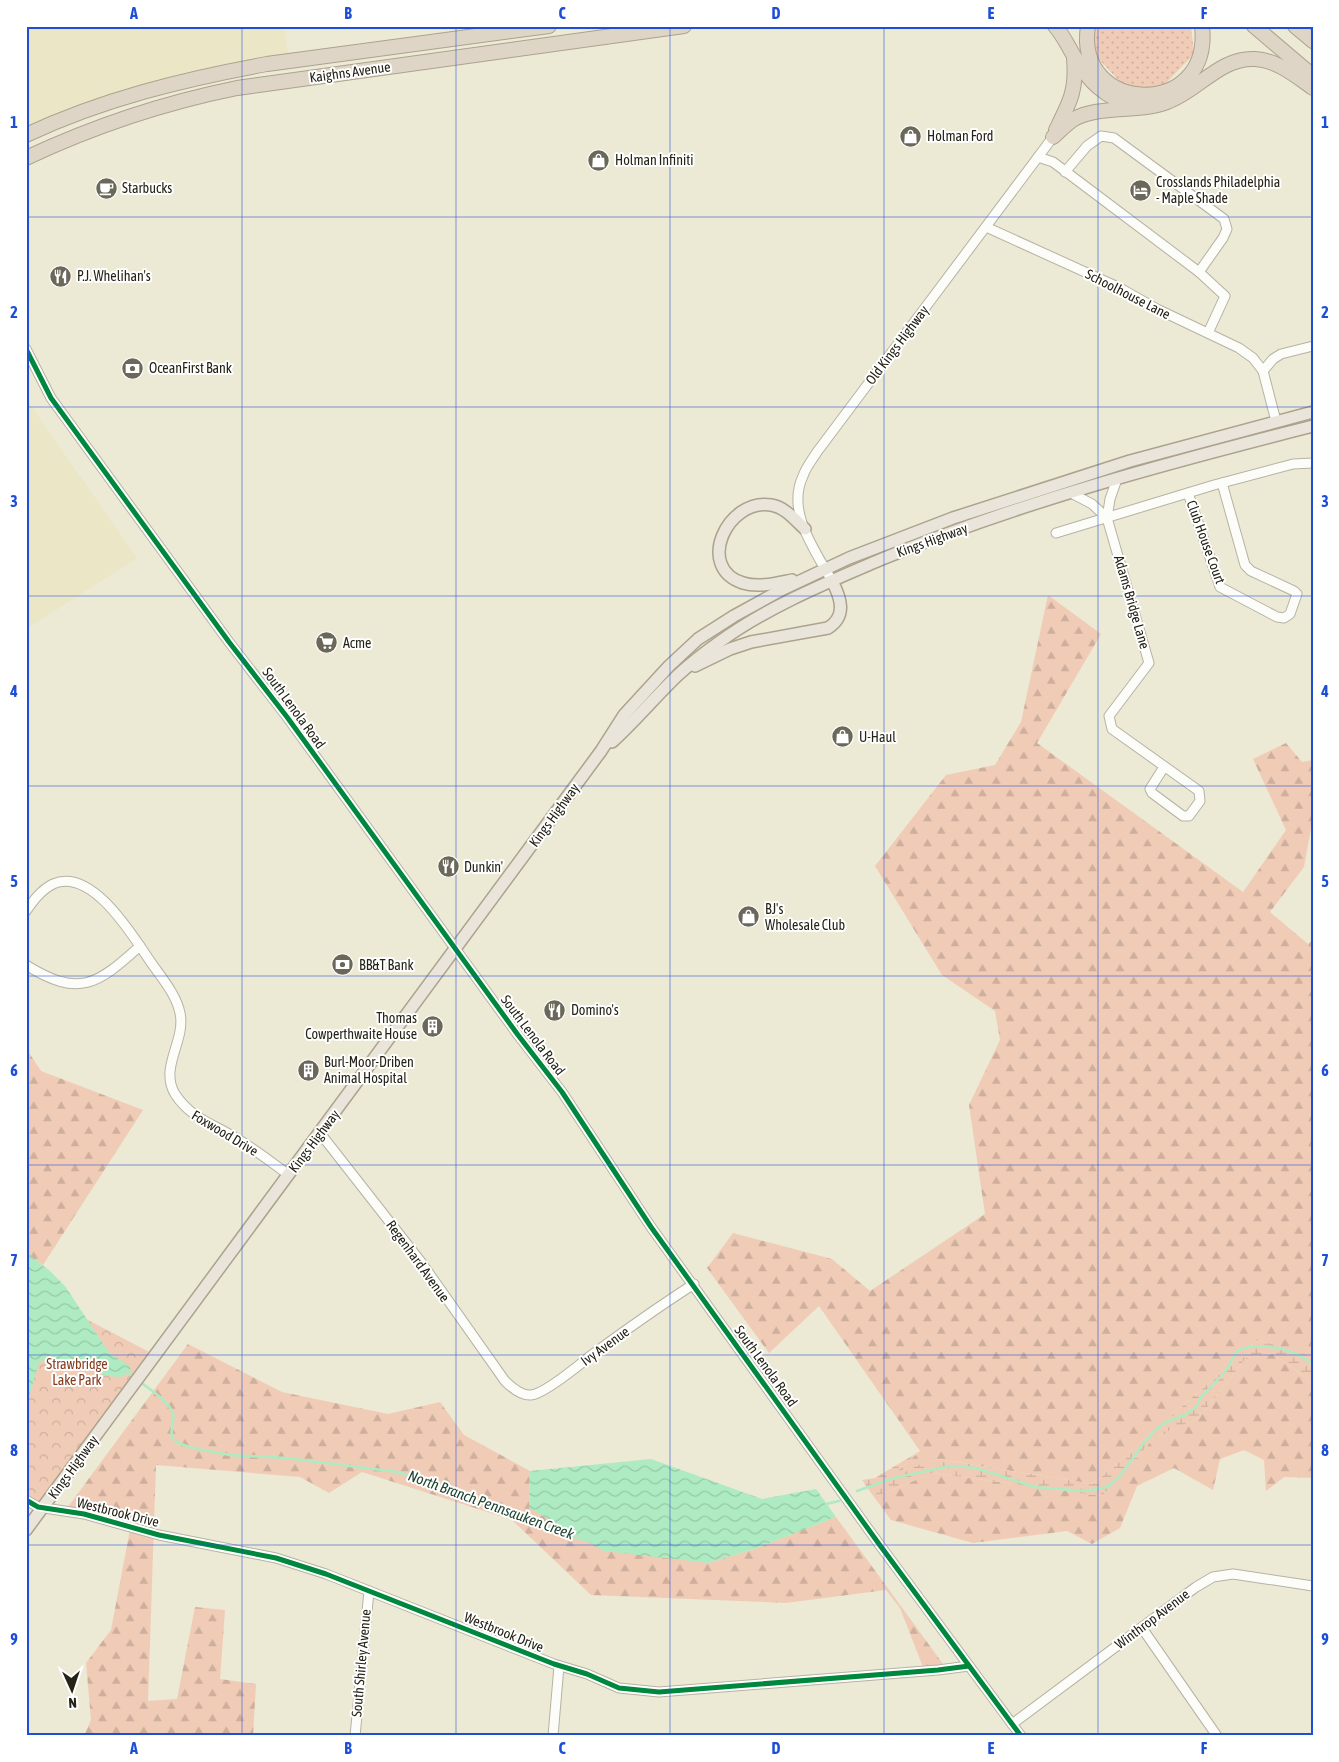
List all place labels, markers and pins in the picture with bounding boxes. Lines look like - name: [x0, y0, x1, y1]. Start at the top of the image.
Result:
- shop icon: Holman Ford: [899, 124, 923, 148]
- place label: Holman Ford: [927, 128, 993, 144]
- shop icon: Holman Infiniti: [587, 148, 611, 172]
- place label: Holman Infiniti: [615, 152, 693, 168]
- place label: Crosslands Philadelphia - Maple Shade: [1156, 174, 1280, 206]
- cafe icon: Starbucks: [94, 176, 118, 200]
- hotel icon: Crosslands Philadelphia - Maple Shade: [1128, 178, 1152, 202]
- place label: Starbucks: [122, 180, 172, 196]
- restaurant icon: P.J. Whelihan's: [49, 264, 73, 288]
- place label: P.J. Whelihan's: [77, 268, 151, 284]
- bank icon: OceanFirst Bank: [121, 356, 145, 380]
- place label: OceanFirst Bank: [149, 360, 232, 376]
- supermarket icon: Acme: [315, 631, 339, 655]
- place label: Acme: [343, 635, 371, 651]
- shop icon: U-Haul: [831, 725, 855, 749]
- place label: U-Haul: [859, 729, 896, 745]
- restaurant icon: Dunkin': [436, 855, 460, 879]
- place label: Dunkin': [464, 859, 503, 875]
- place label: BJ's Wholesale Club: [765, 901, 846, 933]
- shop icon: BJ's Wholesale Club: [737, 905, 761, 929]
- bank icon: BB&T Bank: [331, 953, 355, 977]
- place label: BB&T Bank: [359, 957, 414, 973]
- restaurant icon: Domino's: [543, 998, 567, 1022]
- place label: Domino's: [571, 1002, 619, 1018]
- place label: Thomas Cowperthwaite House: [305, 1010, 417, 1042]
- building icon: Thomas Cowperthwaite House: [421, 1014, 445, 1038]
- place label: Burl-Moor-Driben Animal Hospital: [324, 1054, 414, 1086]
- building icon: Burl-Moor-Driben Animal Hospital: [296, 1058, 320, 1082]

